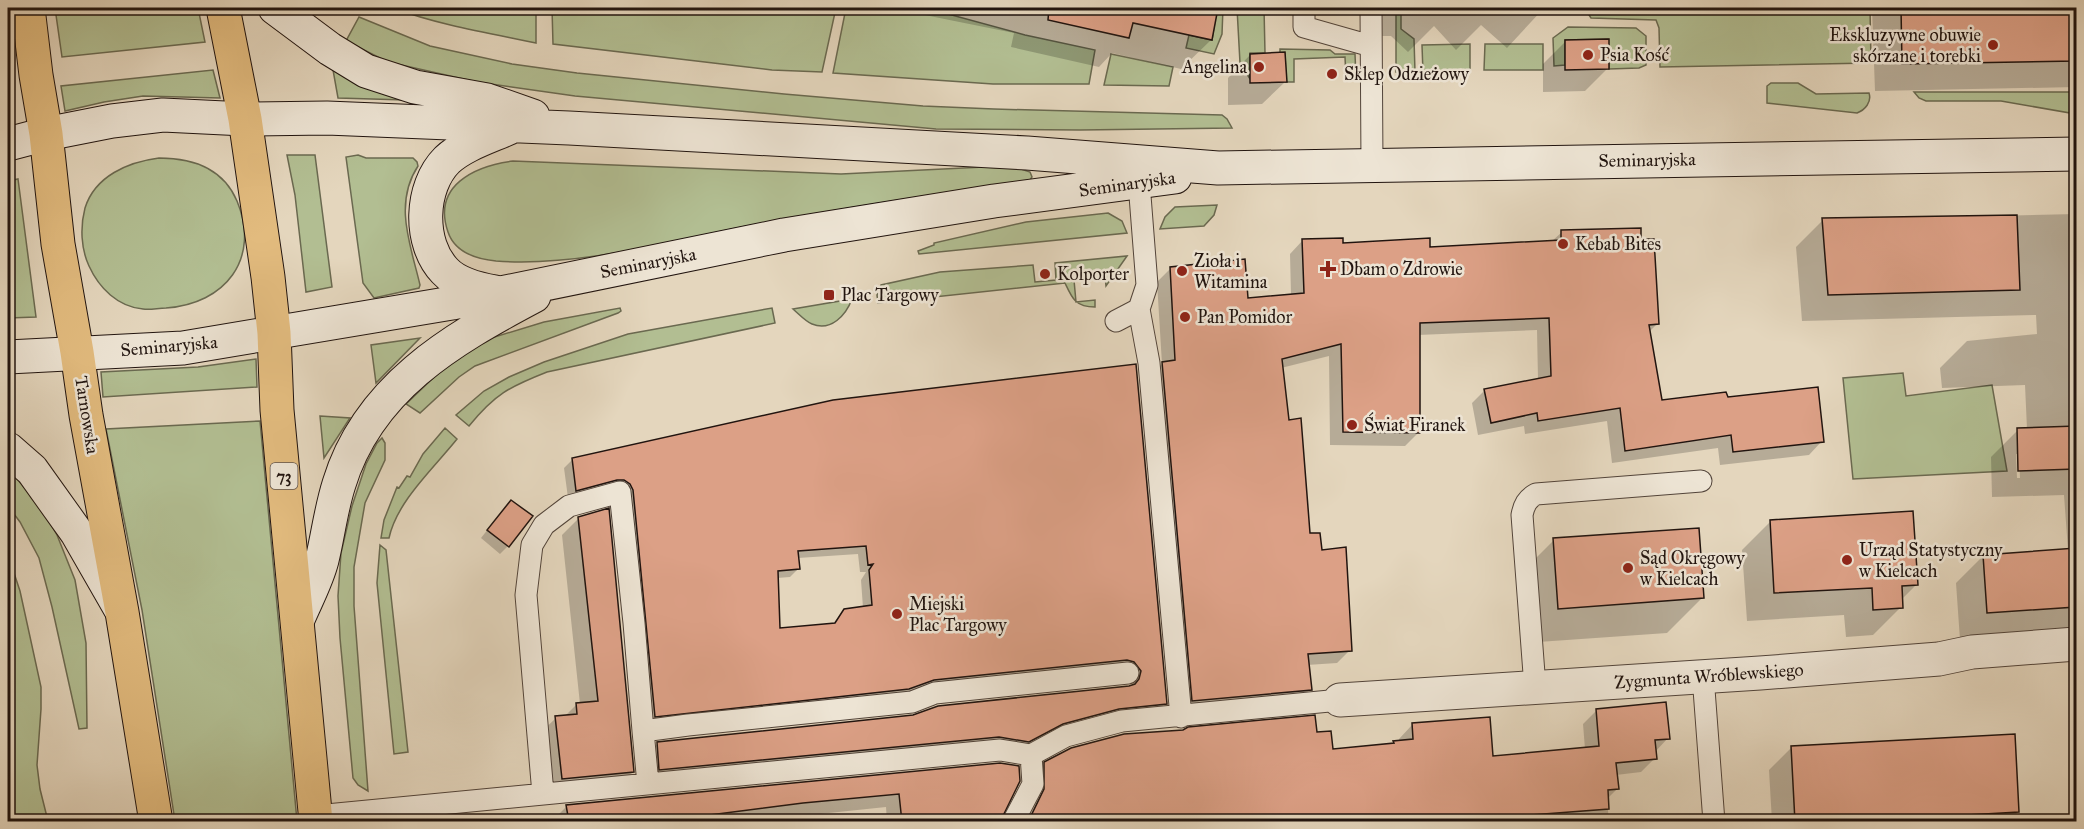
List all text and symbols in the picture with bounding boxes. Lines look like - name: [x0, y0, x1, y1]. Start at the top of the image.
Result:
- place label: Ekskluzywne obuwie skórzane i torebki: [1829, 24, 1981, 67]
- marker: Ekskluzywne obuwie skórzane i torebki: [1986, 38, 2000, 52]
- place label: Psia Kość: [1600, 44, 1669, 66]
- marker: Psia Kość: [1581, 48, 1595, 62]
- place label: Angelina: [1181, 56, 1247, 79]
- marker: Angelina: [1252, 60, 1266, 74]
- place label: Sklep Odzieżowy: [1344, 63, 1470, 85]
- marker: Sklep Odzieżowy: [1325, 67, 1339, 81]
- street label: Seminaryjska: [1598, 148, 1696, 172]
- street label: Seminaryjska: [1077, 166, 1177, 202]
- place label: Kebab Bites: [1575, 233, 1661, 255]
- marker: Kebab Bites: [1556, 237, 1570, 251]
- street label: Seminaryjska: [598, 243, 698, 283]
- place label: Zioła i Witamina: [1194, 250, 1268, 293]
- place label: Dbam o Zdrowie: [1340, 258, 1463, 280]
- marker: Dbam o Zdrowie: [1321, 262, 1335, 276]
- place label: Kolporter: [1057, 263, 1129, 285]
- marker: Zioła i Witamina: [1175, 264, 1189, 278]
- marker: Kolporter: [1038, 267, 1052, 281]
- place label: Plac Targowy: [841, 284, 939, 307]
- marker: Plac Targowy: [822, 288, 836, 302]
- place label: Pan Pomidor: [1197, 306, 1292, 328]
- marker: Pan Pomidor: [1178, 310, 1192, 324]
- street label: Seminaryjska: [120, 331, 219, 361]
- street label: Tarnowska: [70, 374, 104, 456]
- place label: Świat Firanek: [1364, 412, 1466, 436]
- marker: Świat Firanek: [1345, 418, 1359, 432]
- road number: 73: [270, 463, 298, 489]
- place label: Urząd Statystyczny w Kielcach: [1859, 539, 2003, 582]
- place label: Sąd Okręgowy w Kielcach: [1640, 547, 1745, 590]
- marker: Urząd Statystyczny w Kielcach: [1840, 553, 1854, 567]
- marker: Sąd Okręgowy w Kielcach: [1621, 561, 1635, 575]
- place label: Miejski Plac Targowy: [909, 593, 1007, 637]
- marker: Miejski Plac Targowy: [890, 607, 904, 621]
- street label: Zygmunta Wróblewskiego: [1614, 658, 1804, 695]

